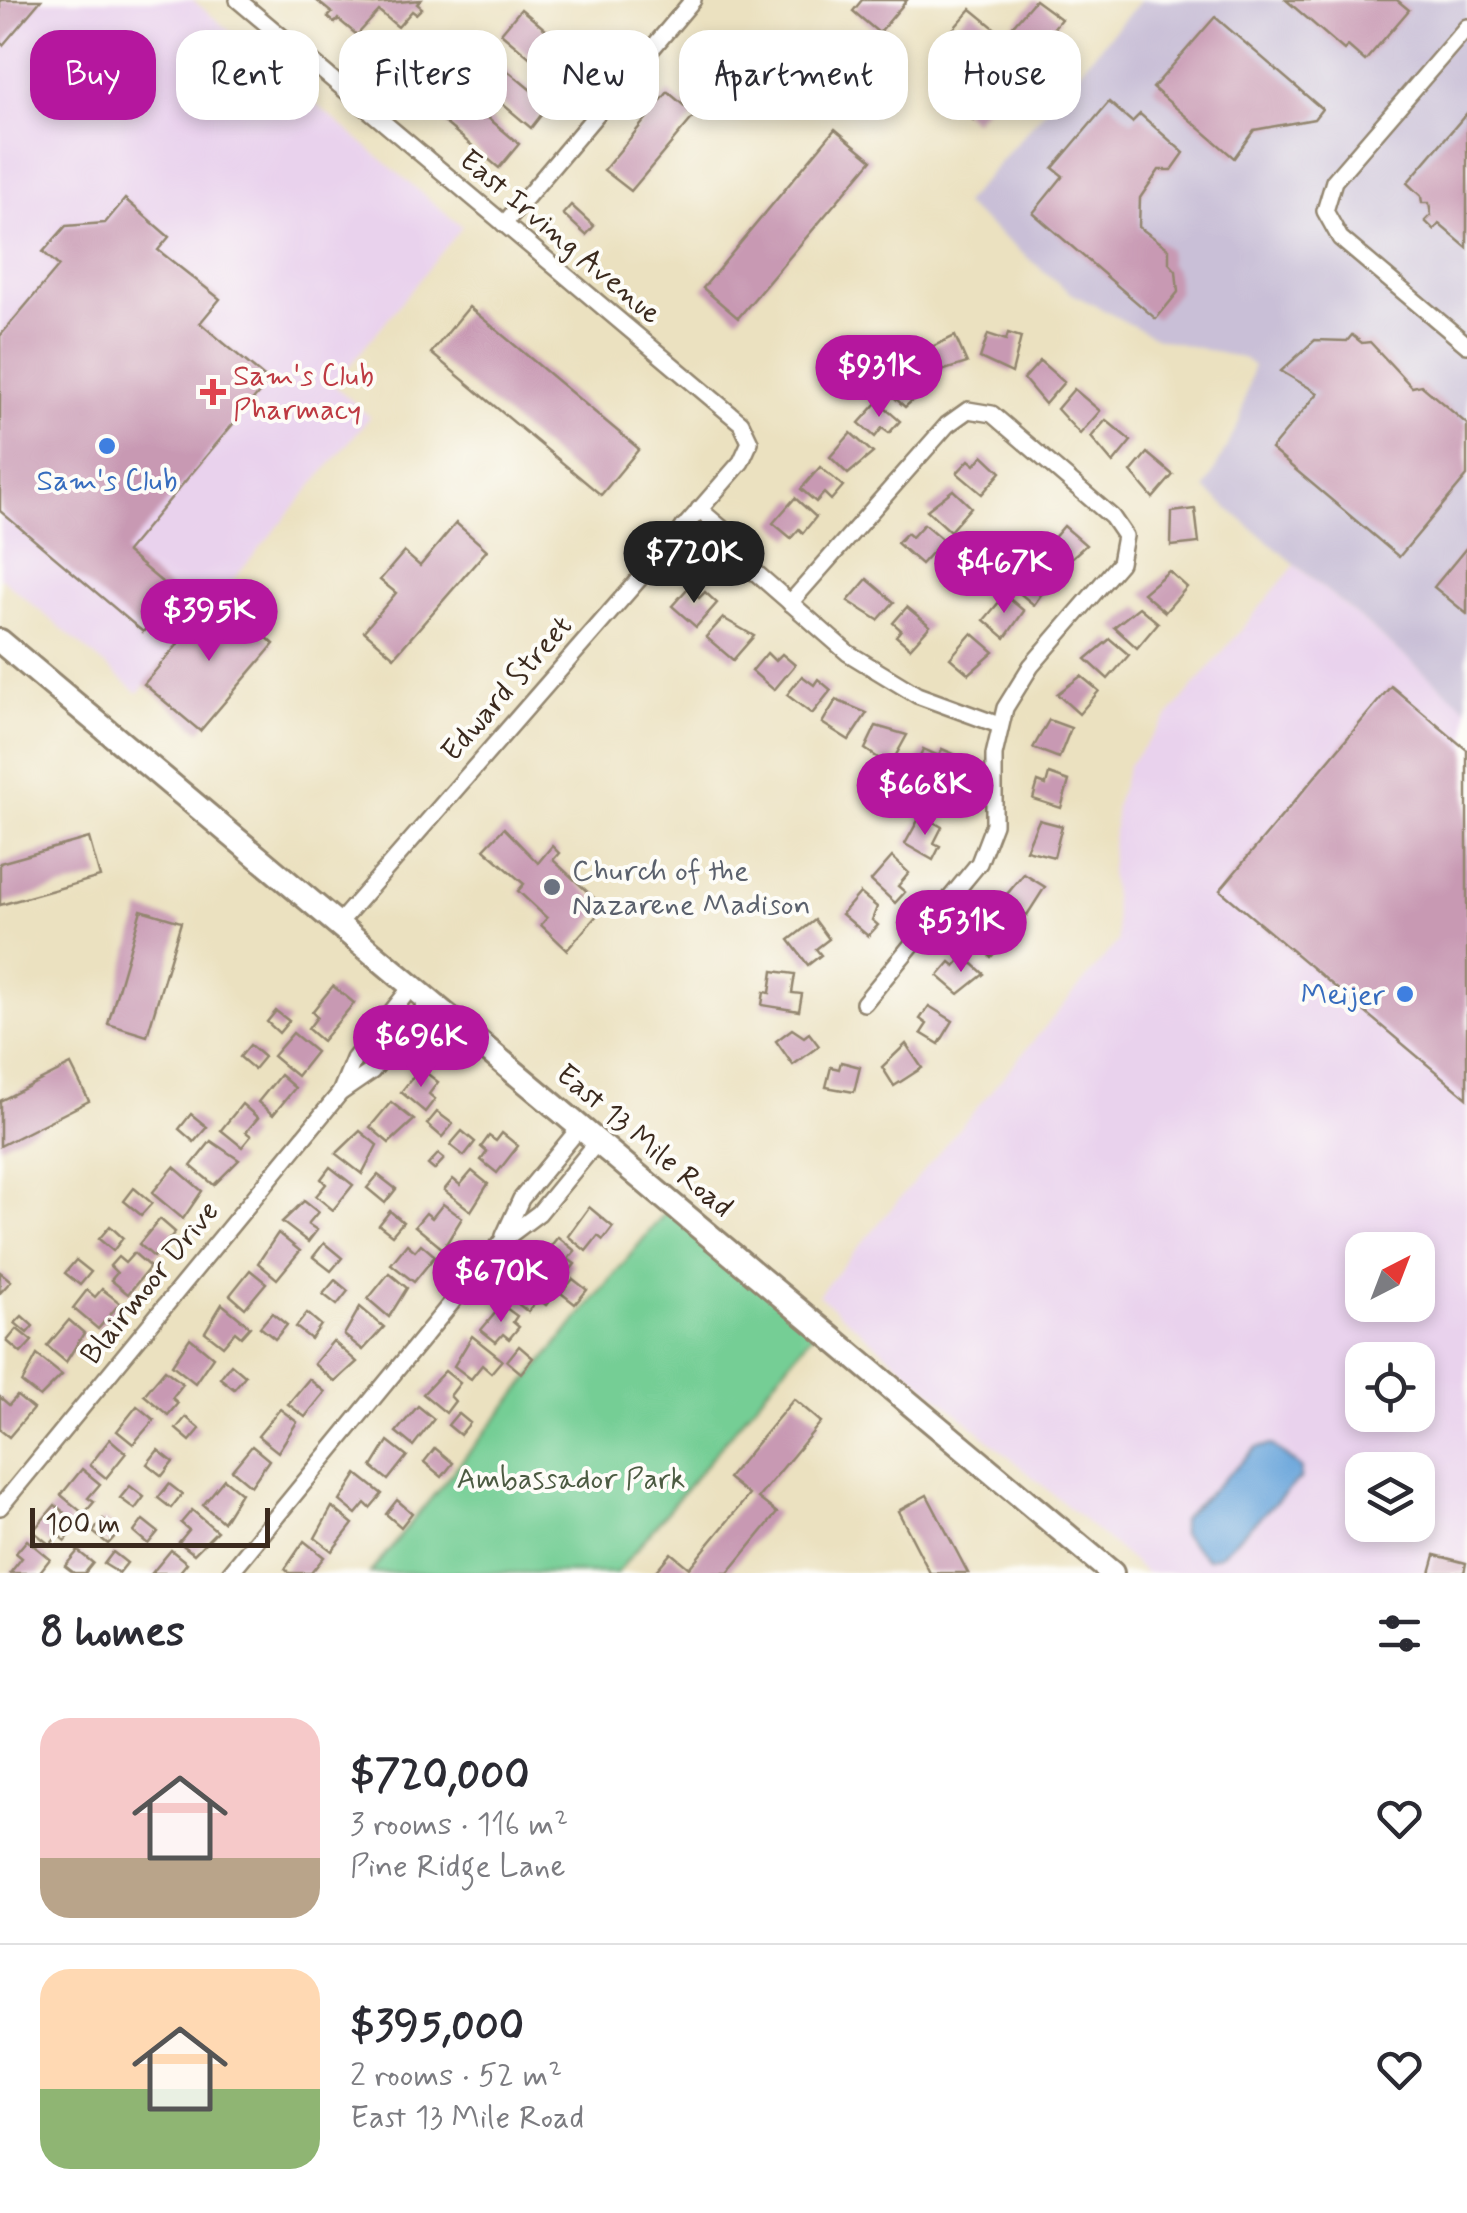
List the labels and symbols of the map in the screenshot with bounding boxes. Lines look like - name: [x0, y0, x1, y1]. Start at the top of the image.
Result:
- street label: East Irving Avenue: [451, 141, 669, 333]
- pin: $931K: [809, 335, 949, 420]
- place label: Sam's Club Pharmacy: [233, 357, 374, 430]
- marker: Sam's Club Pharmacy: [202, 381, 224, 403]
- marker: Sam's Club: [96, 435, 118, 457]
- place label: Sam's Club: [37, 462, 177, 501]
- pin: $720K: [624, 521, 764, 606]
- pin: $467K: [934, 531, 1074, 616]
- pin: $395K: [139, 579, 279, 664]
- street label: Edward Street: [433, 608, 581, 770]
- pin: $668K: [855, 753, 995, 838]
- place label: Church of the Nazarene Madison: [572, 852, 811, 925]
- marker: Church of the Nazarene Madison: [541, 876, 563, 898]
- pin: $531K: [891, 890, 1031, 975]
- place label: Meijer: [1301, 976, 1386, 1015]
- marker: Meijer: [1394, 983, 1416, 1005]
- pin: $696K: [351, 1005, 491, 1090]
- street label: East 13 Mile Road: [547, 1056, 741, 1227]
- street label: Blairmoor Drive: [72, 1193, 228, 1373]
- north arrow: [1345, 1232, 1435, 1322]
- pin: $670K: [431, 1240, 571, 1325]
- park label: Ambassador Park: [457, 1460, 686, 1499]
- scale bar: [30, 1503, 270, 1548]

